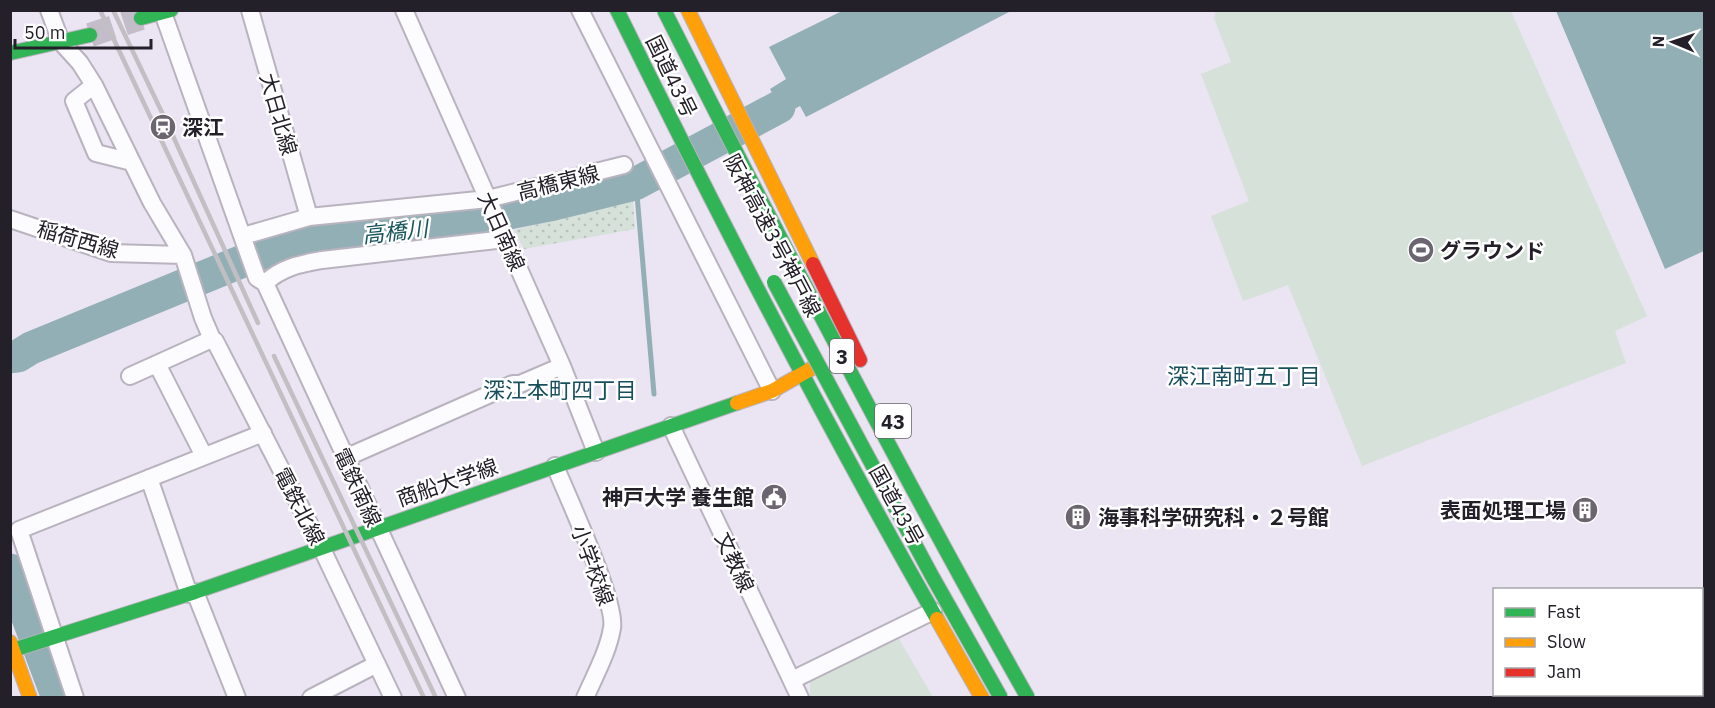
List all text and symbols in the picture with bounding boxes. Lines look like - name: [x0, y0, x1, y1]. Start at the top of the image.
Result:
- scale bar: [15, 12, 152, 50]
- north arrow: [1643, 12, 1703, 72]
- text: 50 m: [24, 21, 66, 44]
- street label: 国道43号: [640, 30, 704, 122]
- text: N: [1648, 35, 1668, 48]
- street label: 大日北線: [254, 70, 304, 158]
- station icon: 深江: [148, 112, 178, 142]
- place label: 深江: [182, 113, 224, 141]
- street label: 阪神高速3号神戸線: [718, 149, 828, 321]
- street label: 高橋東線: [514, 158, 602, 206]
- street label: 大日南線: [472, 187, 532, 275]
- water label: 高橋川: [361, 213, 431, 249]
- street label: 稲荷西線: [34, 214, 122, 264]
- sports icon: グラウンド: [1406, 235, 1436, 265]
- place label: グラウンド: [1440, 236, 1545, 264]
- road number: 3: [830, 339, 854, 373]
- district label: 深江南町五丁目: [1167, 361, 1321, 390]
- district label: 深江本町四丁目: [483, 375, 637, 404]
- road number: 43: [875, 404, 911, 438]
- street label: 電鉄南線: [328, 443, 388, 531]
- street label: 商船大学線: [393, 452, 501, 512]
- street label: 国道43号: [863, 460, 931, 550]
- street label: 電鉄北線: [268, 462, 332, 550]
- public building icon: 神戸大学 養生館: [759, 482, 789, 512]
- place label: 神戸大学 養生館: [602, 483, 754, 511]
- building icon: 表面処理工場: [1570, 495, 1600, 525]
- place label: 表面処理工場: [1440, 496, 1566, 524]
- building icon: 海事科学研究科・２号館: [1063, 502, 1093, 532]
- place label: 海事科学研究科・２号館: [1098, 503, 1329, 531]
- street label: 小学校線: [565, 521, 621, 609]
- street label: 文教線: [709, 528, 761, 596]
- legend: [1493, 588, 1703, 696]
- text: Fast: [1547, 600, 1581, 623]
- text: Slow: [1547, 630, 1586, 653]
- text: Jam: [1547, 660, 1582, 683]

